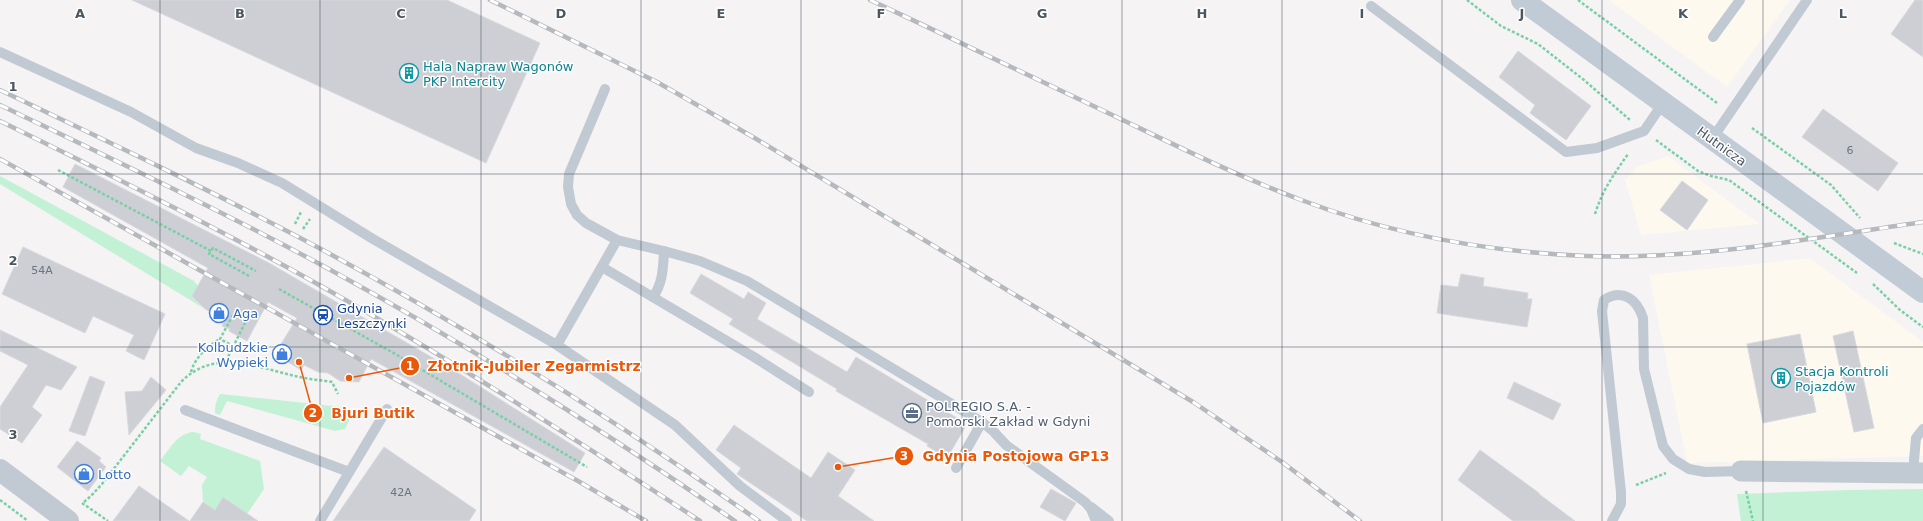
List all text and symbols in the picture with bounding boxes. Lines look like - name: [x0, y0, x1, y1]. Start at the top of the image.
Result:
- text: A: [75, 6, 85, 21]
- text: B: [235, 6, 245, 21]
- text: C: [396, 6, 406, 21]
- text: D: [556, 6, 567, 21]
- text: E: [717, 6, 725, 21]
- text: F: [877, 6, 885, 21]
- text: G: [1037, 6, 1047, 21]
- text: H: [1197, 6, 1207, 21]
- text: I: [1360, 6, 1364, 21]
- text: J: [1519, 6, 1524, 21]
- text: K: [1678, 6, 1689, 21]
- text: L: [1839, 6, 1847, 21]
- place label: Hala Napraw Wagonów PKP Intercity: [423, 59, 574, 89]
- building icon: Hala Napraw Wagonów PKP Intercity: [398, 62, 420, 84]
- text: 1: [8, 79, 18, 94]
- street label: Hutnicza: [1694, 124, 1749, 169]
- house number: 6: [1847, 144, 1854, 157]
- text: 2: [8, 253, 18, 268]
- house number: 54A: [31, 264, 53, 277]
- place label: Gdynia Leszczynki: [337, 301, 407, 331]
- shop icon: Aga: [208, 302, 230, 324]
- station icon: Gdynia Leszczynki: [312, 304, 334, 326]
- place label: Aga: [233, 306, 258, 321]
- place label: Kolbudzkie Wypieki: [198, 340, 268, 370]
- shop icon: Kolbudzkie Wypieki: [271, 343, 293, 365]
- callout: Złotnik-Jubiler Zegarmistrz: [400, 353, 649, 379]
- text: Złotnik-Jubiler Zegarmistrz: [427, 358, 641, 374]
- text: 1: [406, 359, 414, 373]
- place label: Stacja Kontroli Pojazdów: [1795, 364, 1889, 394]
- building icon: Stacja Kontroli Pojazdów: [1770, 367, 1792, 389]
- place label: POLREGIO S.A. - Pomorski Zakład w Gdyni: [926, 399, 1090, 429]
- callout: Bjuri Butik: [303, 400, 423, 426]
- office icon: POLREGIO S.A. - Pomorski Zakład w Gdyni: [901, 402, 923, 424]
- text: Bjuri Butik: [331, 405, 415, 421]
- text: 2: [309, 406, 317, 420]
- text: 3: [8, 427, 18, 442]
- callout: Gdynia Postojowa GP13: [894, 443, 1117, 469]
- text: Gdynia Postojowa GP13: [922, 448, 1110, 464]
- text: 3: [900, 449, 908, 463]
- shop icon: Lotto: [73, 463, 95, 485]
- place label: Lotto: [98, 467, 131, 482]
- house number: 42A: [390, 486, 412, 499]

